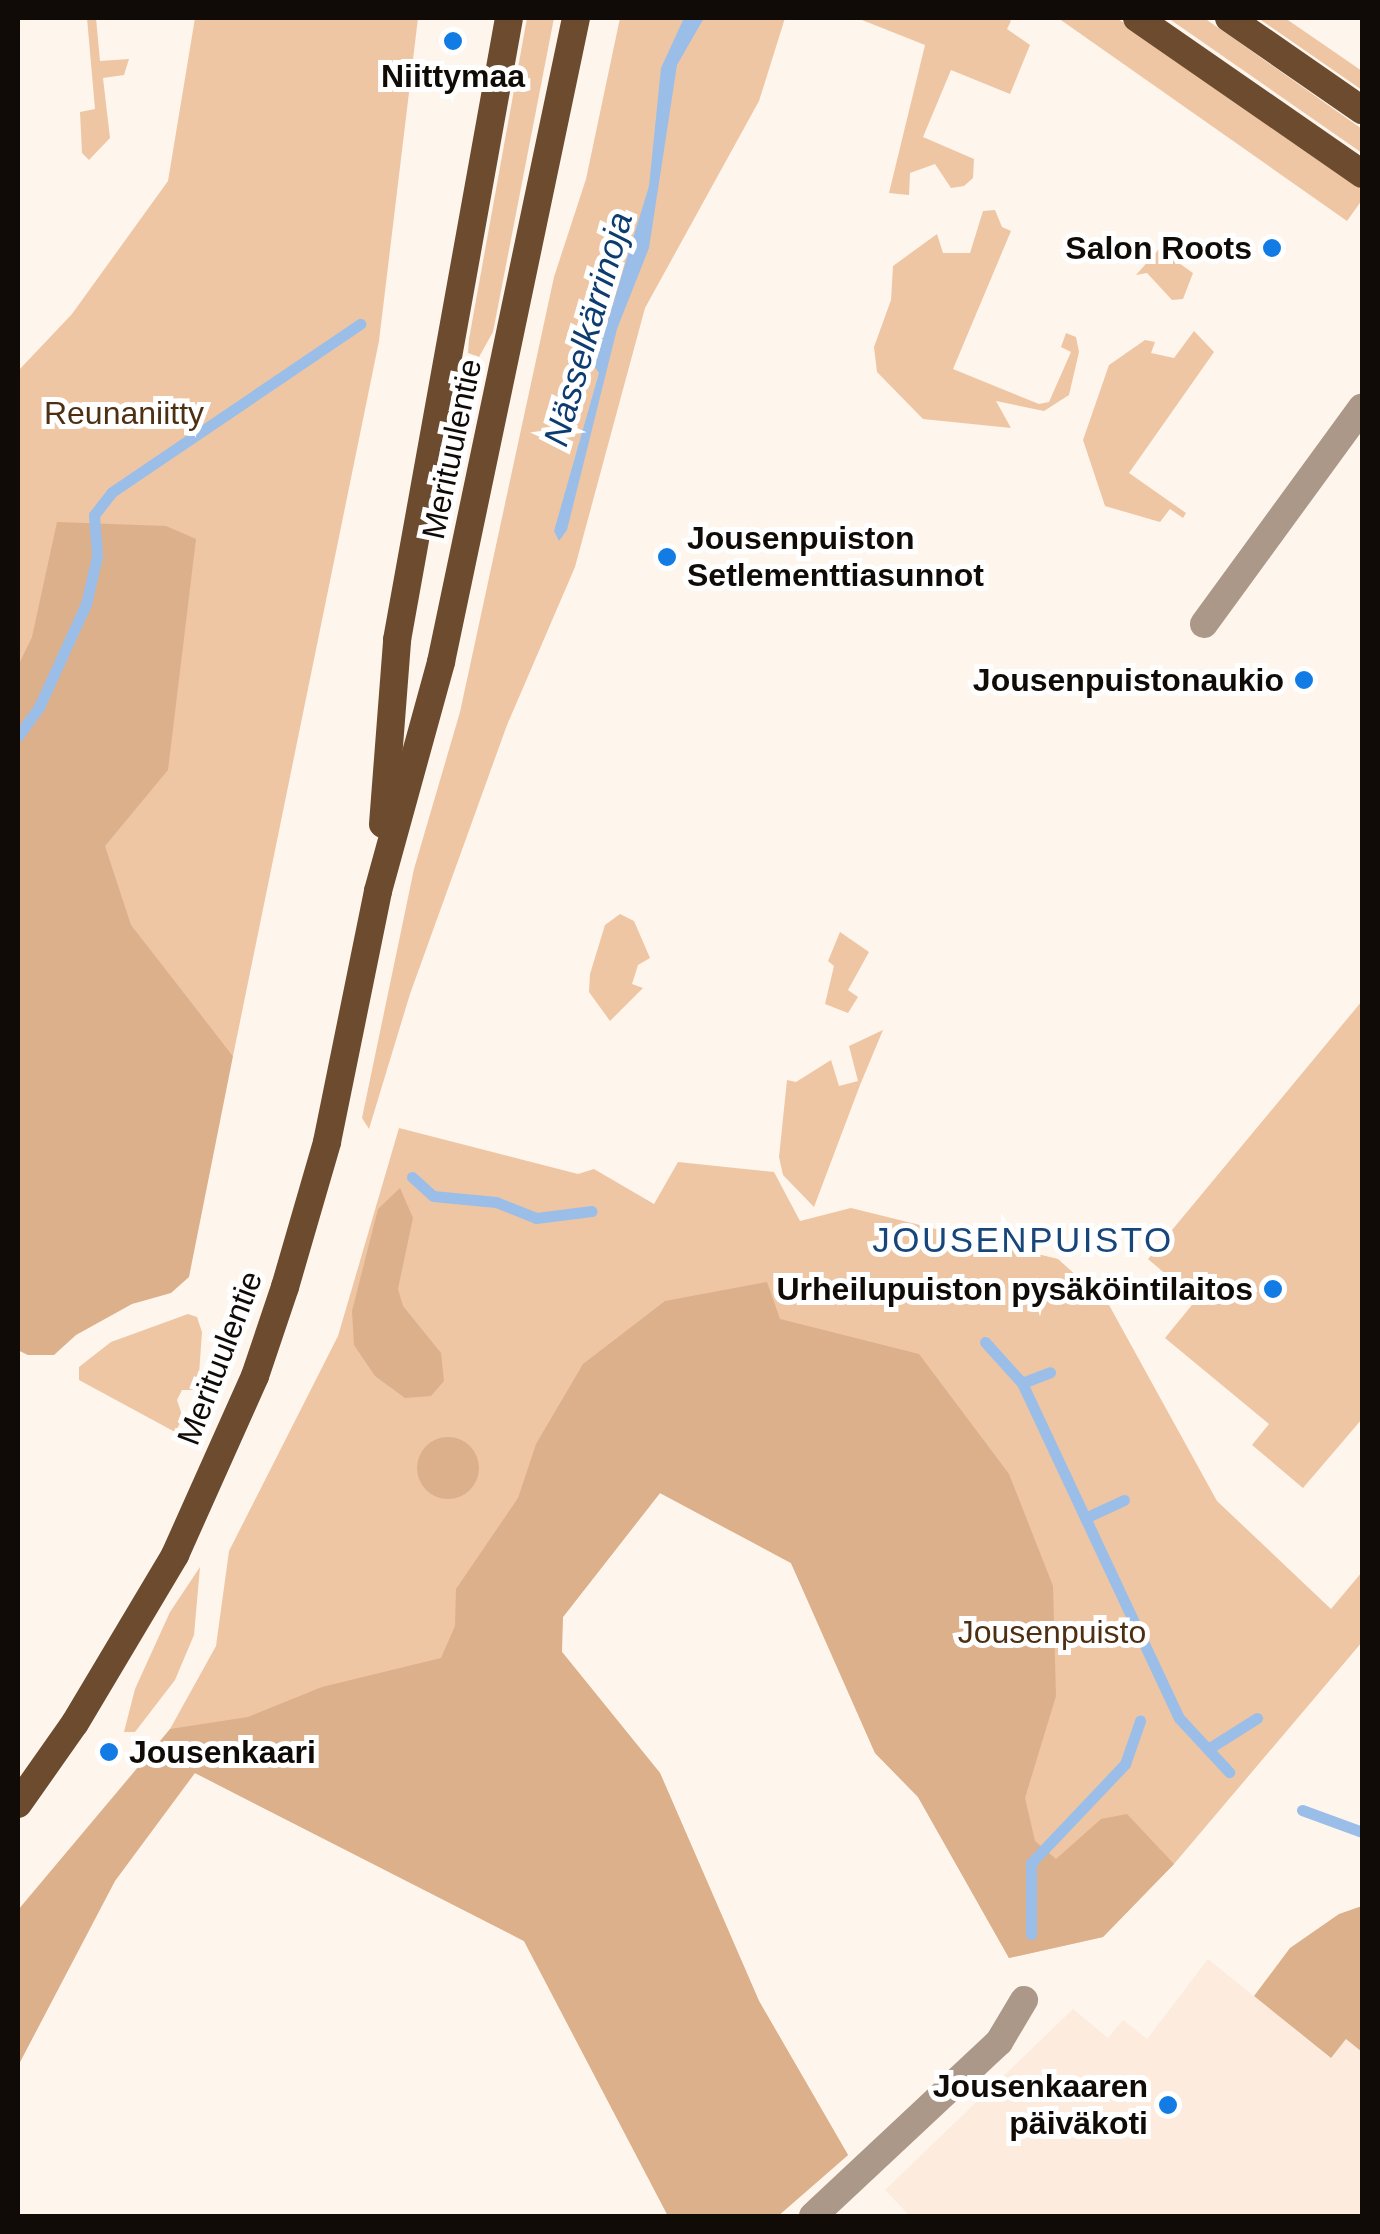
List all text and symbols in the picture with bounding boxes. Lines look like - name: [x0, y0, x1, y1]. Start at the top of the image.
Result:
- marker: Niittymaa: [442, 30, 464, 52]
- place label: Niittymaa: [381, 57, 525, 95]
- water label: Nässelkärrinoja: [535, 207, 641, 451]
- place label: Salon Roots: [1065, 229, 1252, 267]
- marker: Salon Roots: [1261, 237, 1283, 259]
- street label: Merituulentie: [414, 355, 490, 543]
- park label: Reunaniitty: [44, 394, 204, 432]
- place label: Jousenpuiston Setlementtiasunnot: [687, 520, 984, 595]
- marker: Jousenpuiston Setlementtiasunnot: [656, 546, 678, 568]
- place label: Jousenpuistonaukio: [973, 661, 1284, 699]
- marker: Jousenpuistonaukio: [1293, 669, 1315, 691]
- district label: JOUSENPUISTO: [872, 1219, 1174, 1261]
- street label: Merituulentie: [169, 1266, 271, 1450]
- place label: Urheilupuiston pysäköintilaitos: [776, 1270, 1253, 1308]
- marker: Urheilupuiston pysäköintilaitos: [1262, 1278, 1284, 1300]
- park label: Jousenpuisto: [958, 1613, 1146, 1651]
- place label: Jousenkaari: [129, 1733, 316, 1771]
- marker: Jousenkaari: [98, 1741, 120, 1763]
- place label: Jousenkaaren päiväkoti: [933, 2068, 1148, 2143]
- marker: Jousenkaaren päiväkoti: [1157, 2094, 1179, 2116]

